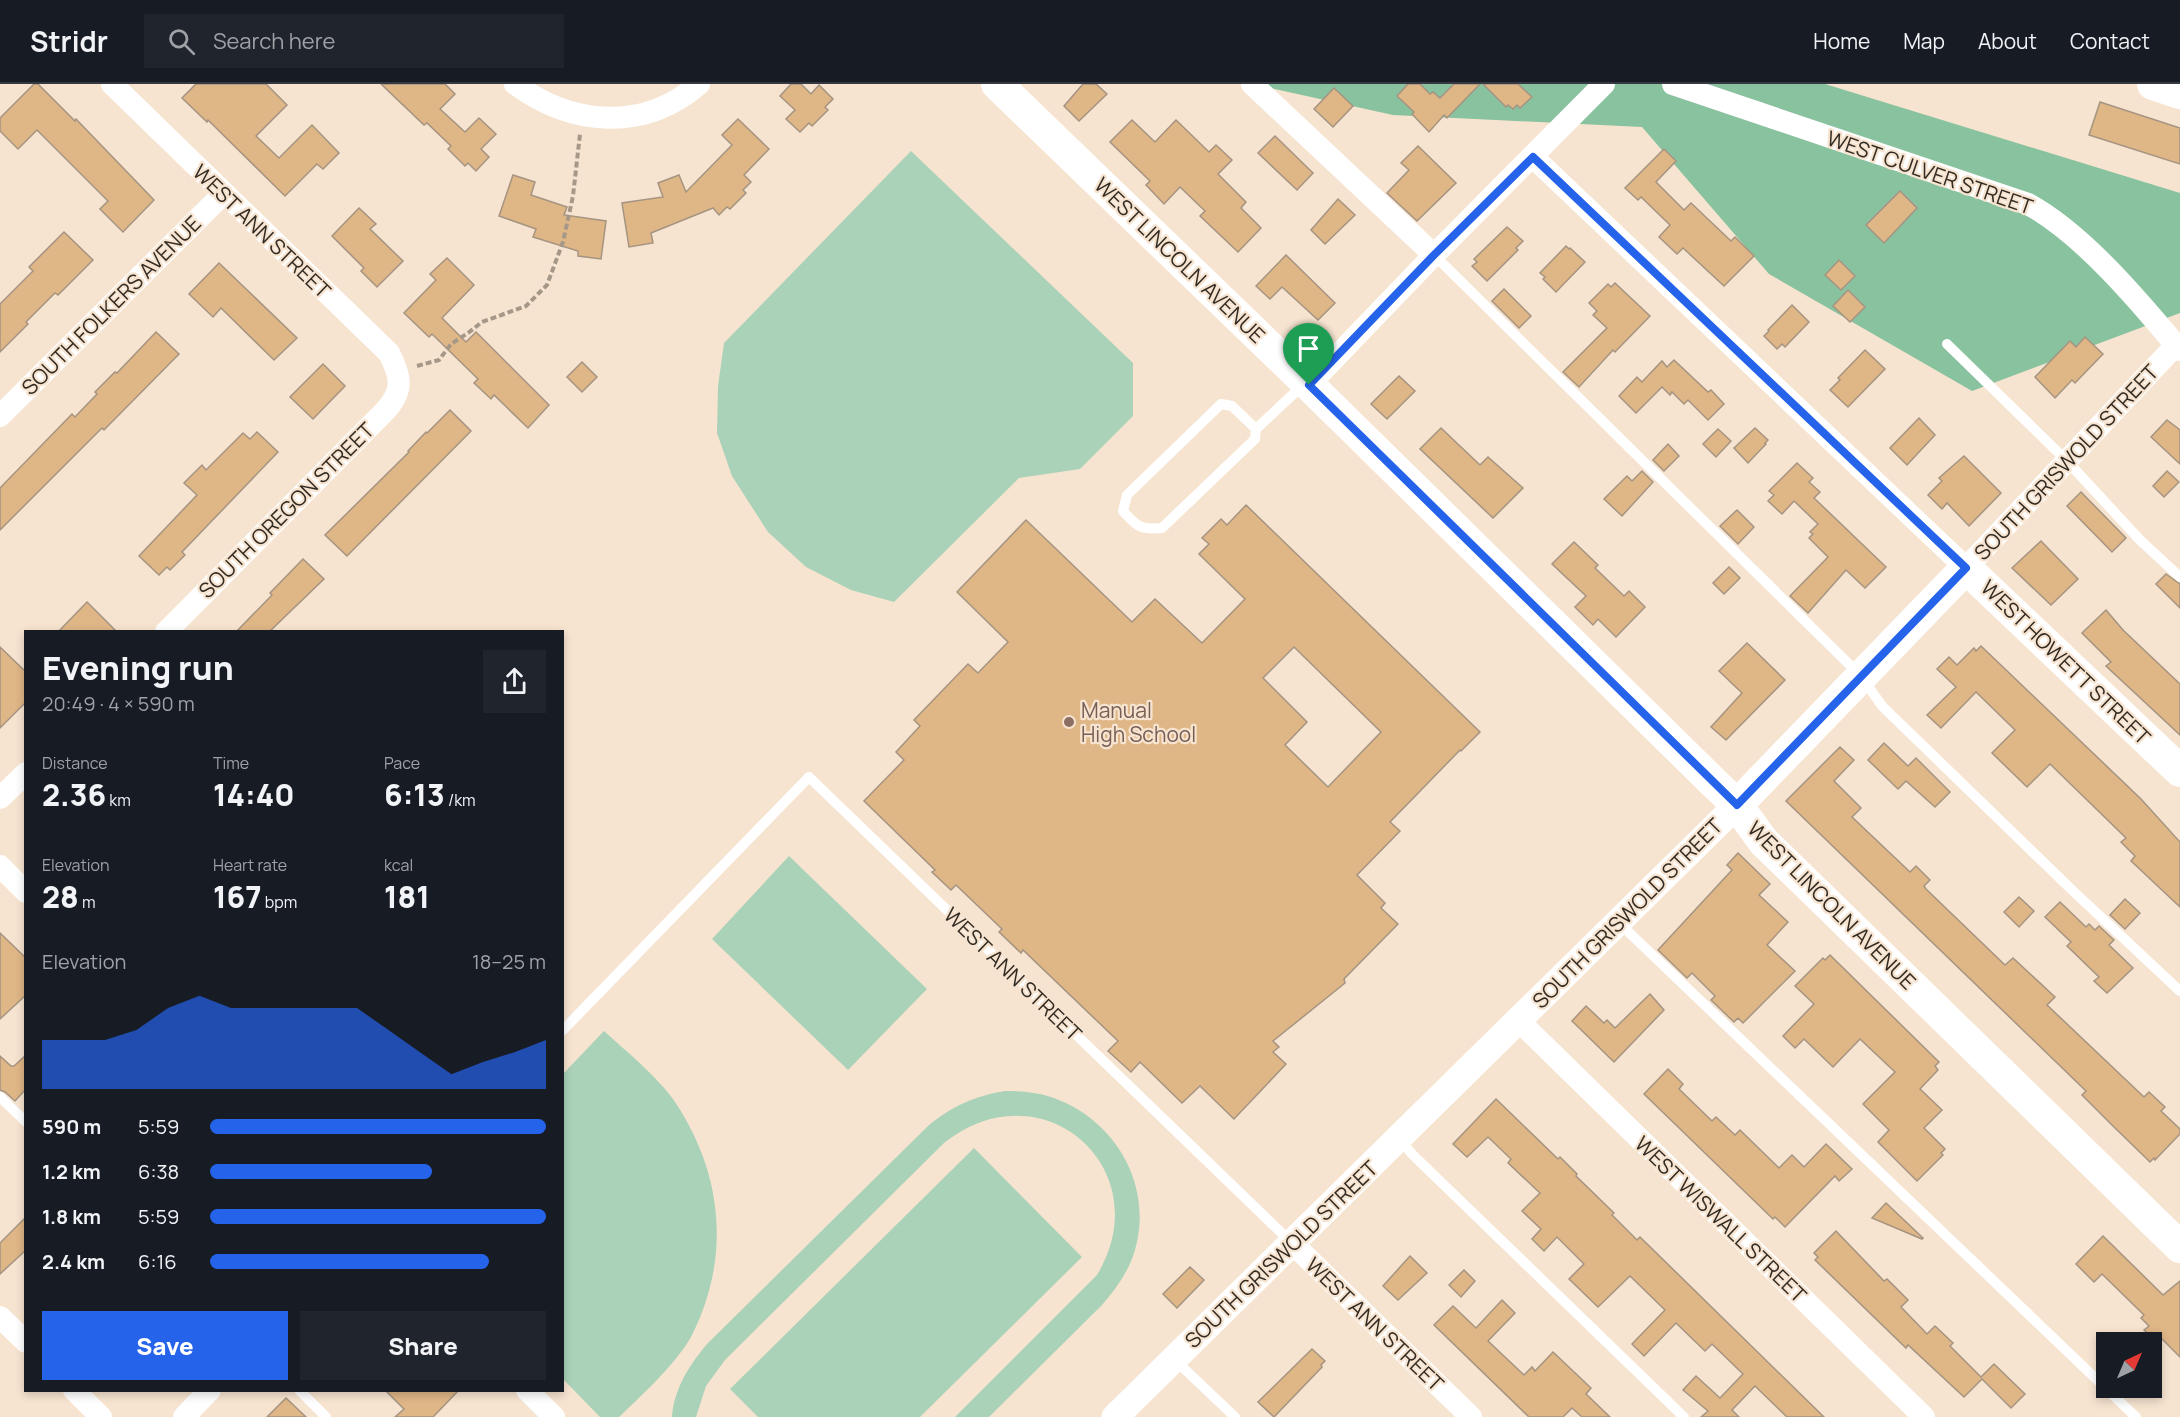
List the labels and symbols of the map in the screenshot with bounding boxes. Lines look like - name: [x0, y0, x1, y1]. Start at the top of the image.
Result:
- street label: WEST CULVER STREET: [1823, 124, 2037, 221]
- street label: WEST ANN STREET: [187, 158, 337, 304]
- street label: WEST LINCOLN AVENUE: [1089, 171, 1271, 349]
- street label: SOUTH FOLKERS AVENUE: [15, 209, 207, 401]
- pin: [1283, 323, 1334, 385]
- street label: SOUTH GRISWOLD STREET: [1968, 358, 2165, 566]
- street label: SOUTH OREGON STREET: [192, 416, 380, 604]
- street label: WEST HOWETT STREET: [1975, 574, 2157, 751]
- place label: Manual High School: [1081, 696, 1196, 748]
- marker: Manual High School: [1062, 715, 1076, 729]
- street label: SOUTH GRISWOLD STREET: [1526, 812, 1728, 1014]
- street label: WEST LINCOLN AVENUE: [1742, 815, 1922, 995]
- street label: WEST ANN STREET: [938, 901, 1088, 1047]
- street label: WEST WISWALL STREET: [1629, 1130, 1813, 1309]
- street label: SOUTH GRISWOLD STREET: [1178, 1154, 1384, 1354]
- street label: WEST ANN STREET: [1300, 1251, 1450, 1397]
- north arrow: [2096, 1332, 2162, 1398]

